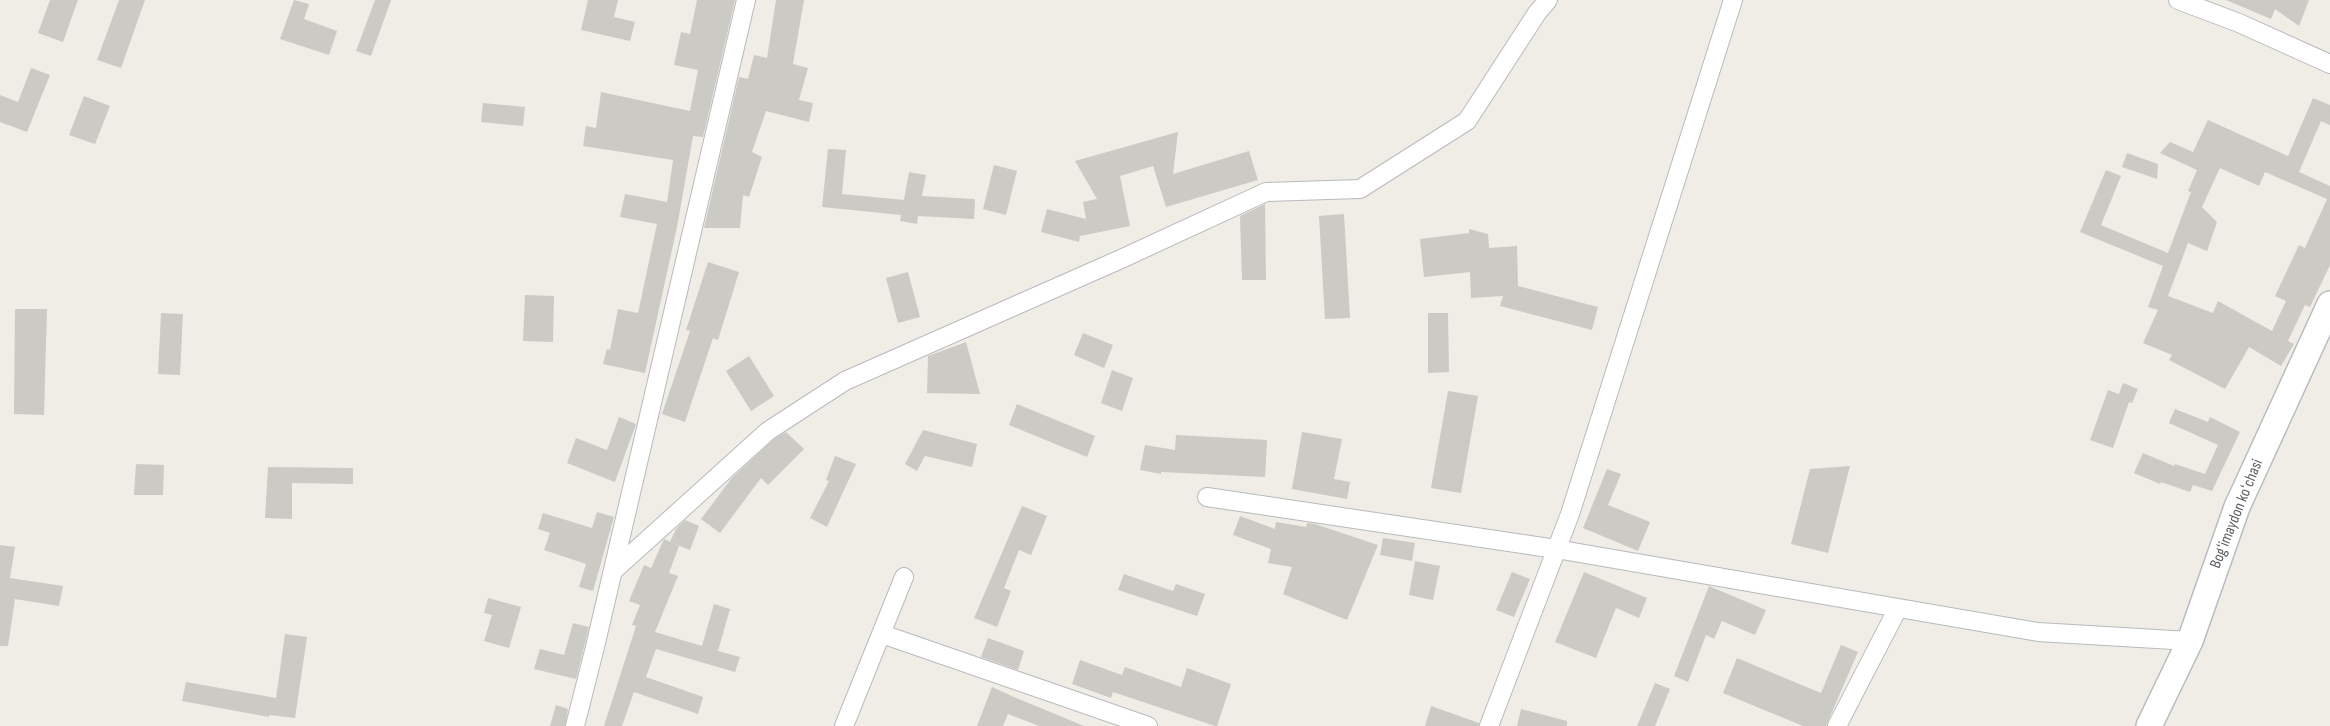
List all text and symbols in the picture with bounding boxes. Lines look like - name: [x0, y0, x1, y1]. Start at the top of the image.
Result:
- street label: Bogʻimaydon koʻchasi: [2206, 457, 2268, 571]

